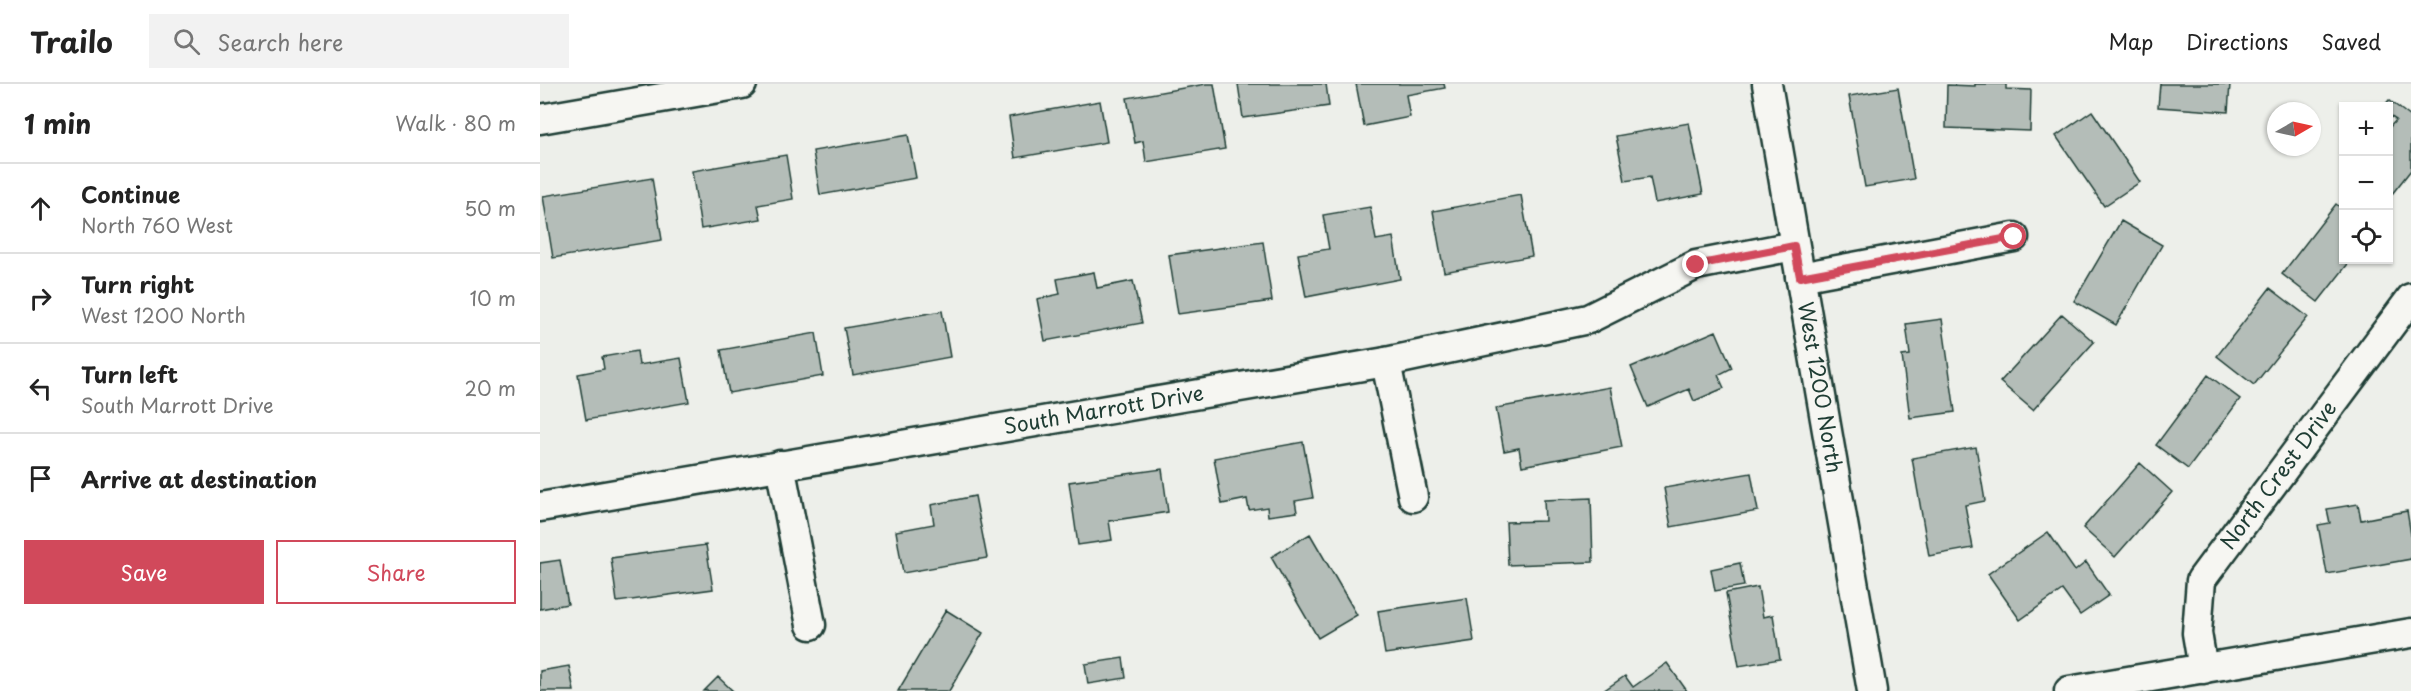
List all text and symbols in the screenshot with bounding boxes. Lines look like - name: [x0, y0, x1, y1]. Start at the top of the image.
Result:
- search box: [149, 14, 569, 68]
- text: Trailo: [30, 20, 113, 63]
- icon: search: [170, 25, 203, 58]
- text: Search here: [218, 25, 343, 58]
- text: Map: [2108, 25, 2153, 57]
- text: Directions: [2186, 25, 2288, 57]
- text: Saved: [2321, 25, 2381, 57]
- north arrow: [2267, 102, 2321, 156]
- map controls: [2339, 102, 2393, 264]
- button: +: [2339, 102, 2393, 156]
- text: 1 min: [24, 104, 91, 143]
- text: Walk · 80 m: [395, 108, 516, 138]
- button: −: [2339, 156, 2393, 210]
- text: Continue: [81, 177, 180, 210]
- icon: ahead: [24, 192, 57, 225]
- text: 50 m: [464, 193, 516, 223]
- text: North 760 West: [81, 210, 233, 240]
- button: locate: [2339, 210, 2393, 264]
- route start: [2000, 223, 2026, 249]
- route end: [1682, 251, 1708, 277]
- text: Turn right: [81, 267, 194, 300]
- icon: right: [24, 282, 57, 315]
- text: 10 m: [469, 283, 516, 313]
- street label: West 1200 North: [1791, 299, 1852, 475]
- text: West 1200 North: [81, 300, 246, 330]
- text: Turn left: [81, 357, 178, 390]
- icon: left: [24, 372, 57, 405]
- text: 20 m: [464, 373, 516, 403]
- street label: South Marrott Drive: [1001, 376, 1206, 441]
- text: South Marrott Drive: [81, 390, 274, 420]
- street label: North Crest Drive: [2211, 393, 2343, 555]
- icon: arrive: [24, 462, 57, 495]
- text: Arrive at destination: [81, 462, 317, 495]
- button: Save: [24, 540, 264, 604]
- button: Share: [276, 540, 516, 604]

